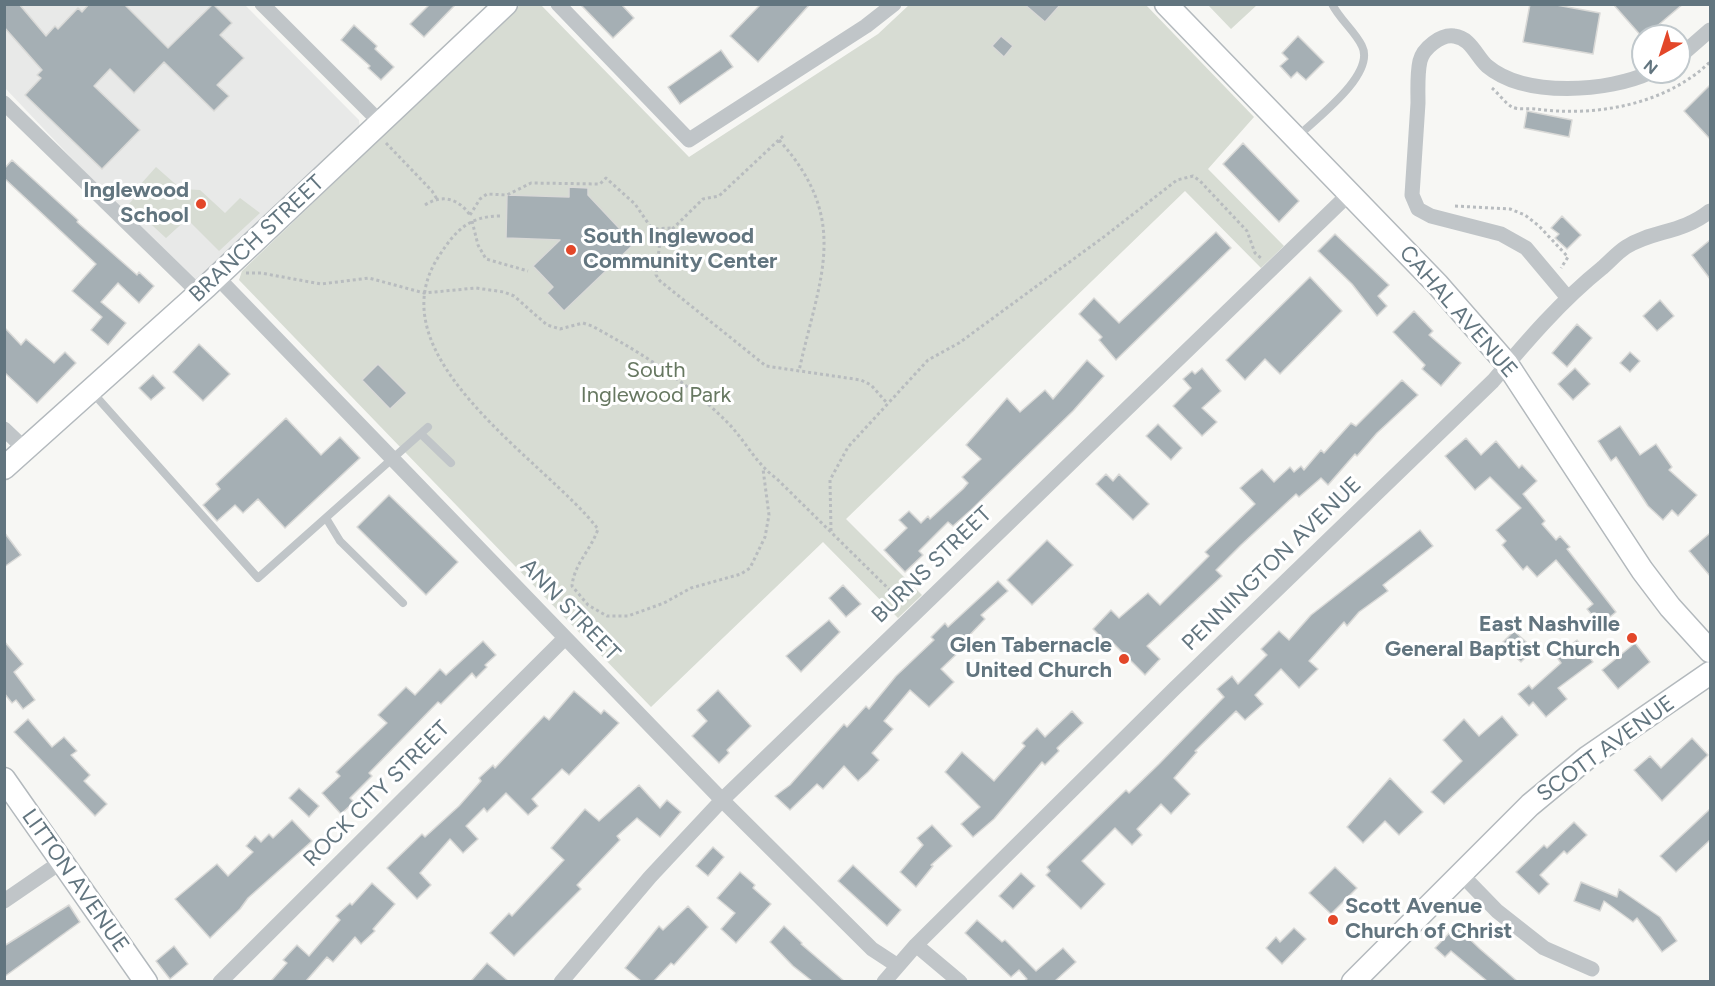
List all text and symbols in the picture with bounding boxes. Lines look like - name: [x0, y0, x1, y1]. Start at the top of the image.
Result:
- north arrow: [1631, 24, 1691, 84]
- text: N: [1640, 56, 1661, 78]
- street label: BRANCH STREET: [184, 170, 330, 308]
- place label: Inglewood School: [83, 178, 189, 230]
- marker: Inglewood School: [194, 197, 208, 211]
- place label: South Inglewood Community Center: [583, 224, 777, 276]
- street label: CAHAL AVENUE: [1393, 240, 1523, 384]
- marker: South Inglewood Community Center: [564, 243, 578, 257]
- park label: South Inglewood Park: [581, 358, 731, 410]
- street label: PENNINGTON AVENUE: [1177, 471, 1367, 657]
- street label: BURNS STREET: [867, 501, 997, 629]
- street label: ANN STREET: [515, 553, 625, 667]
- place label: East Nashville General Baptist Church: [1385, 612, 1620, 664]
- marker: East Nashville General Baptist Church: [1625, 631, 1639, 645]
- place label: Glen Tabernacle United Church: [950, 633, 1112, 684]
- marker: Glen Tabernacle United Church: [1117, 652, 1131, 666]
- street label: SCOTT AVENUE: [1532, 690, 1680, 808]
- street label: ROCK CITY STREET: [298, 715, 456, 873]
- street label: LITTON AVENUE: [16, 804, 134, 958]
- place label: Scott Avenue Church of Christ: [1345, 894, 1512, 945]
- marker: Scott Avenue Church of Christ: [1326, 913, 1340, 927]

